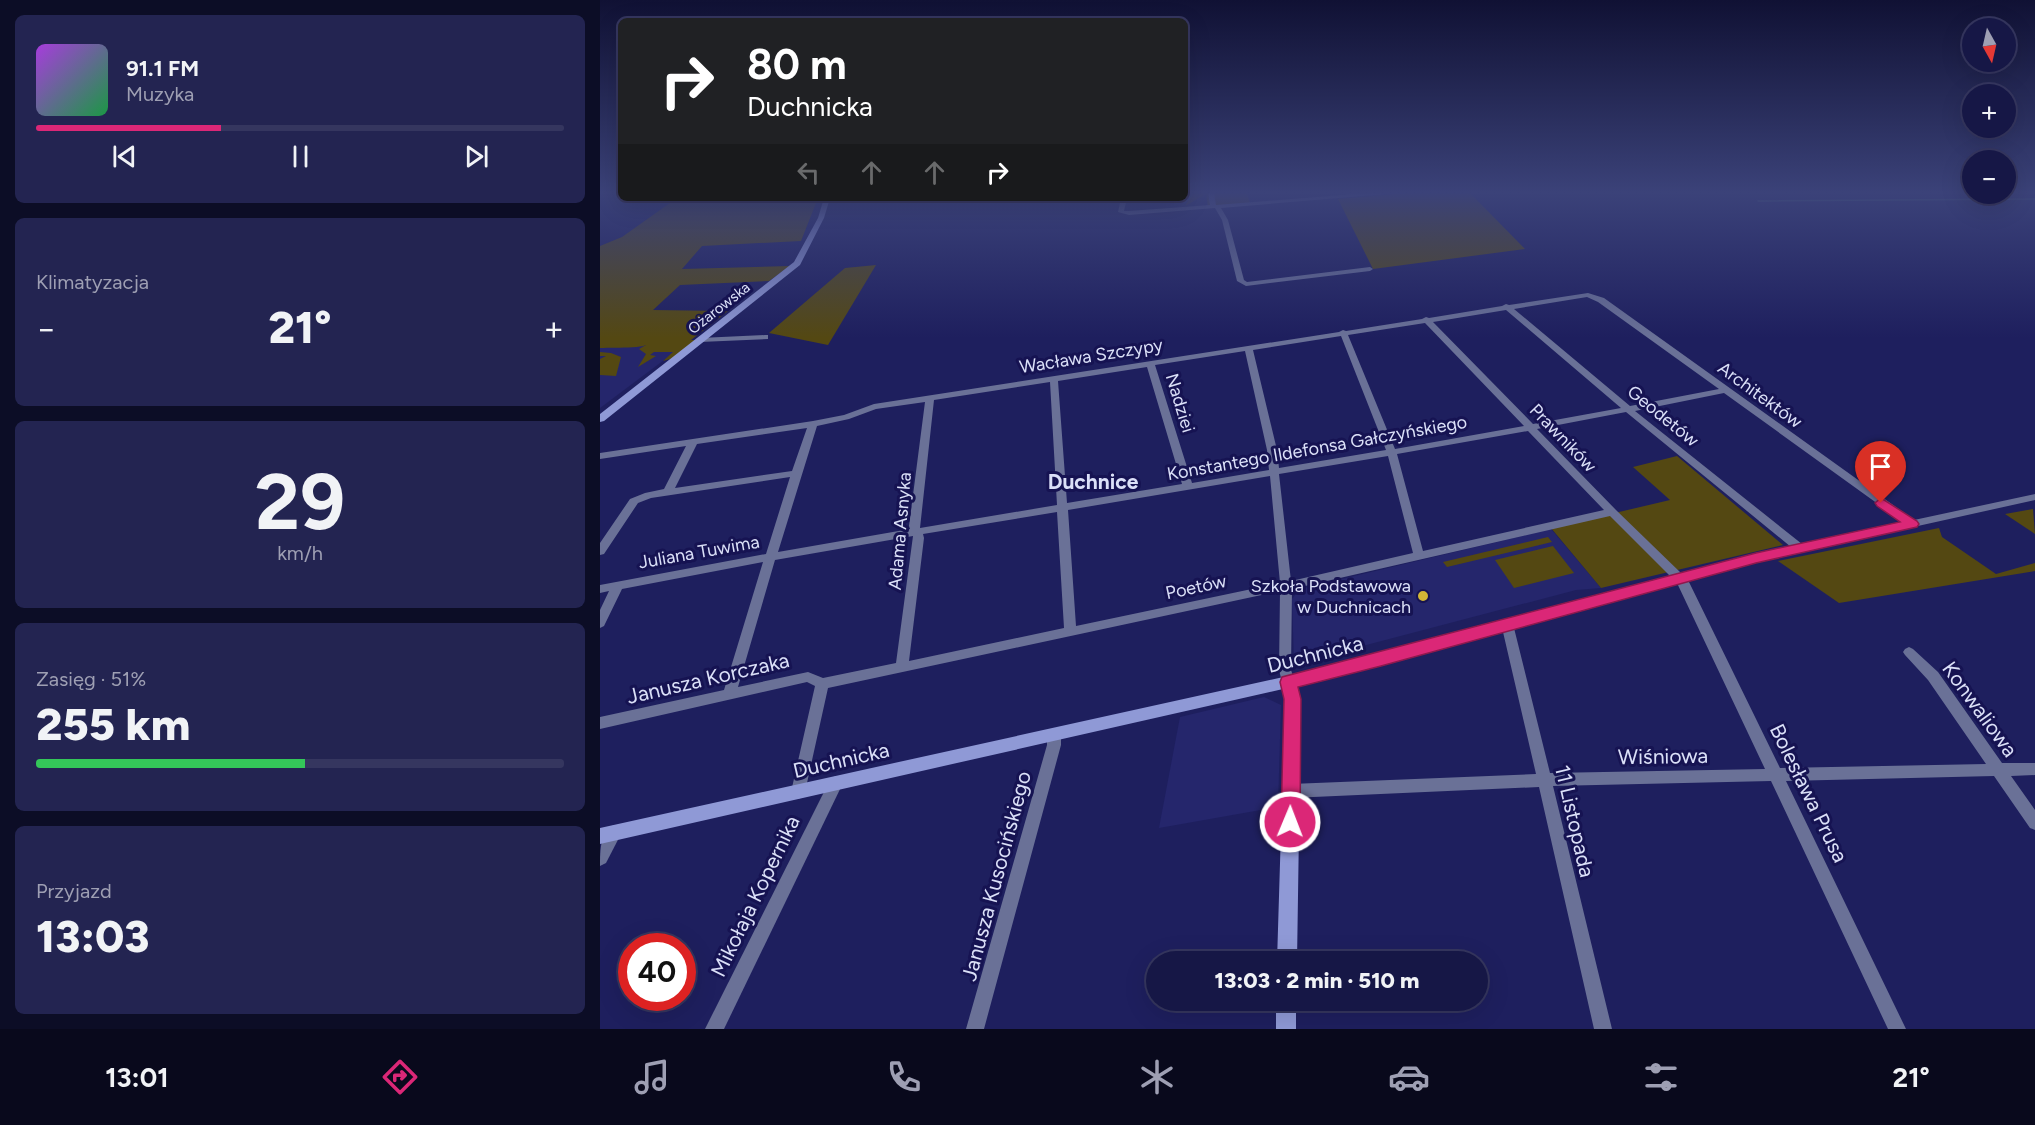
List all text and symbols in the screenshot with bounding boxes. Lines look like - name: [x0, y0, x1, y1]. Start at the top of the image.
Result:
- north arrow: [1962, 18, 2016, 72]
- map controls: [1962, 18, 2016, 204]
- text: 80 m: [747, 39, 847, 90]
- icon: right: [648, 42, 726, 120]
- text: 91.1 FM: [126, 55, 199, 82]
- text: Muzyka: [126, 82, 194, 106]
- button: +: [1962, 84, 2016, 138]
- text: Duchnicka: [747, 90, 873, 123]
- icon: previous: [108, 140, 141, 173]
- icon: pause: [284, 140, 317, 173]
- icon: next: [460, 140, 493, 173]
- button: −: [1962, 150, 2016, 204]
- icon: left: [792, 156, 825, 189]
- icon: ahead: [855, 156, 888, 189]
- icon: ahead: [918, 156, 951, 189]
- icon: right: [981, 156, 1014, 189]
- text: Klimatyzacja: [36, 270, 149, 294]
- street label: Ożarowska: [684, 278, 754, 338]
- text: 21°: [269, 300, 331, 354]
- text: −: [36, 309, 57, 348]
- text: +: [543, 309, 564, 348]
- street label: Wacława Szczypy: [1018, 334, 1165, 378]
- street label: Architektów: [1714, 357, 1806, 433]
- street label: Nadziei: [1161, 371, 1199, 435]
- street label: Geodetów: [1623, 381, 1703, 451]
- street label: Prawników: [1525, 399, 1601, 477]
- street label: Konstantego Ildefonsa Gałczyńskiego: [1165, 411, 1469, 485]
- pin: [1855, 441, 1906, 503]
- icon: arrive: [1864, 450, 1897, 483]
- text: 29: [255, 455, 345, 549]
- district label: Duchnice: [1048, 469, 1139, 494]
- street label: Adama Asnyka: [884, 471, 916, 591]
- street label: Juliana Tuwima: [637, 531, 761, 573]
- text: km/h: [277, 541, 323, 565]
- street label: Poetów: [1164, 570, 1228, 604]
- place label: Szkoła Podstawowa w Duchnicach: [1251, 575, 1411, 618]
- marker: Szkoła Podstawowa w Duchnicach: [1416, 589, 1430, 603]
- street label: Duchnicka: [1264, 630, 1366, 678]
- street label: Janusza Korczaka: [624, 647, 792, 709]
- street label: Konwaliowa: [1937, 656, 2023, 762]
- text: Zasięg · 51%: [36, 667, 146, 691]
- text: 255 km: [36, 697, 191, 751]
- street label: Bolesława Prusa: [1765, 720, 1853, 866]
- street label: Duchnicka: [791, 737, 891, 783]
- street label: Wiśniowa: [1618, 743, 1708, 769]
- street label: 11 Listopada: [1550, 762, 1600, 880]
- street label: Janusza Kusocińskiego: [956, 768, 1036, 984]
- position arrow: [1258, 790, 1322, 854]
- street label: Mikołaja Kopernika: [705, 811, 805, 981]
- text: Przyjazd: [36, 879, 112, 903]
- text: 13:03: [36, 909, 150, 963]
- speed limit sign: 40: [618, 933, 696, 1011]
- text: 13:03 · 2 min · 510 m: [1215, 967, 1419, 994]
- icon: directions: [379, 1056, 421, 1098]
- icon: music: [631, 1056, 673, 1098]
- icon: phone: [883, 1056, 925, 1098]
- icon: climate: [1136, 1056, 1178, 1098]
- icon: car: [1388, 1056, 1430, 1098]
- icon: filters: [1640, 1056, 1682, 1098]
- text: 13:01: [105, 1061, 169, 1094]
- text: 21°: [1893, 1061, 1930, 1094]

